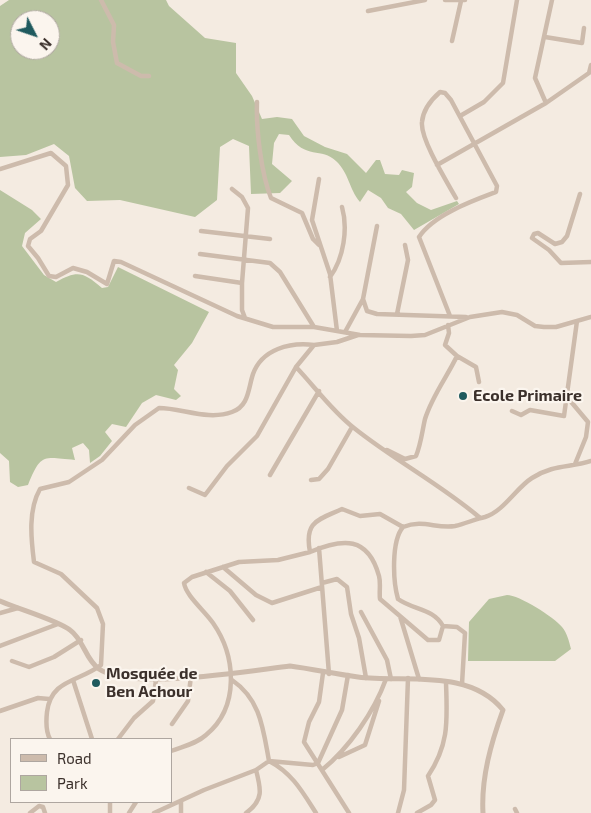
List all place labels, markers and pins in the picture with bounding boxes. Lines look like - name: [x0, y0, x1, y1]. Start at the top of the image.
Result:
- place label: Ecole Primaire: [473, 386, 582, 406]
- marker: Ecole Primaire: [457, 390, 469, 402]
- place label: Mosquée de Ben Achour: [106, 664, 198, 702]
- marker: Mosquée de Ben Achour: [90, 677, 102, 689]

